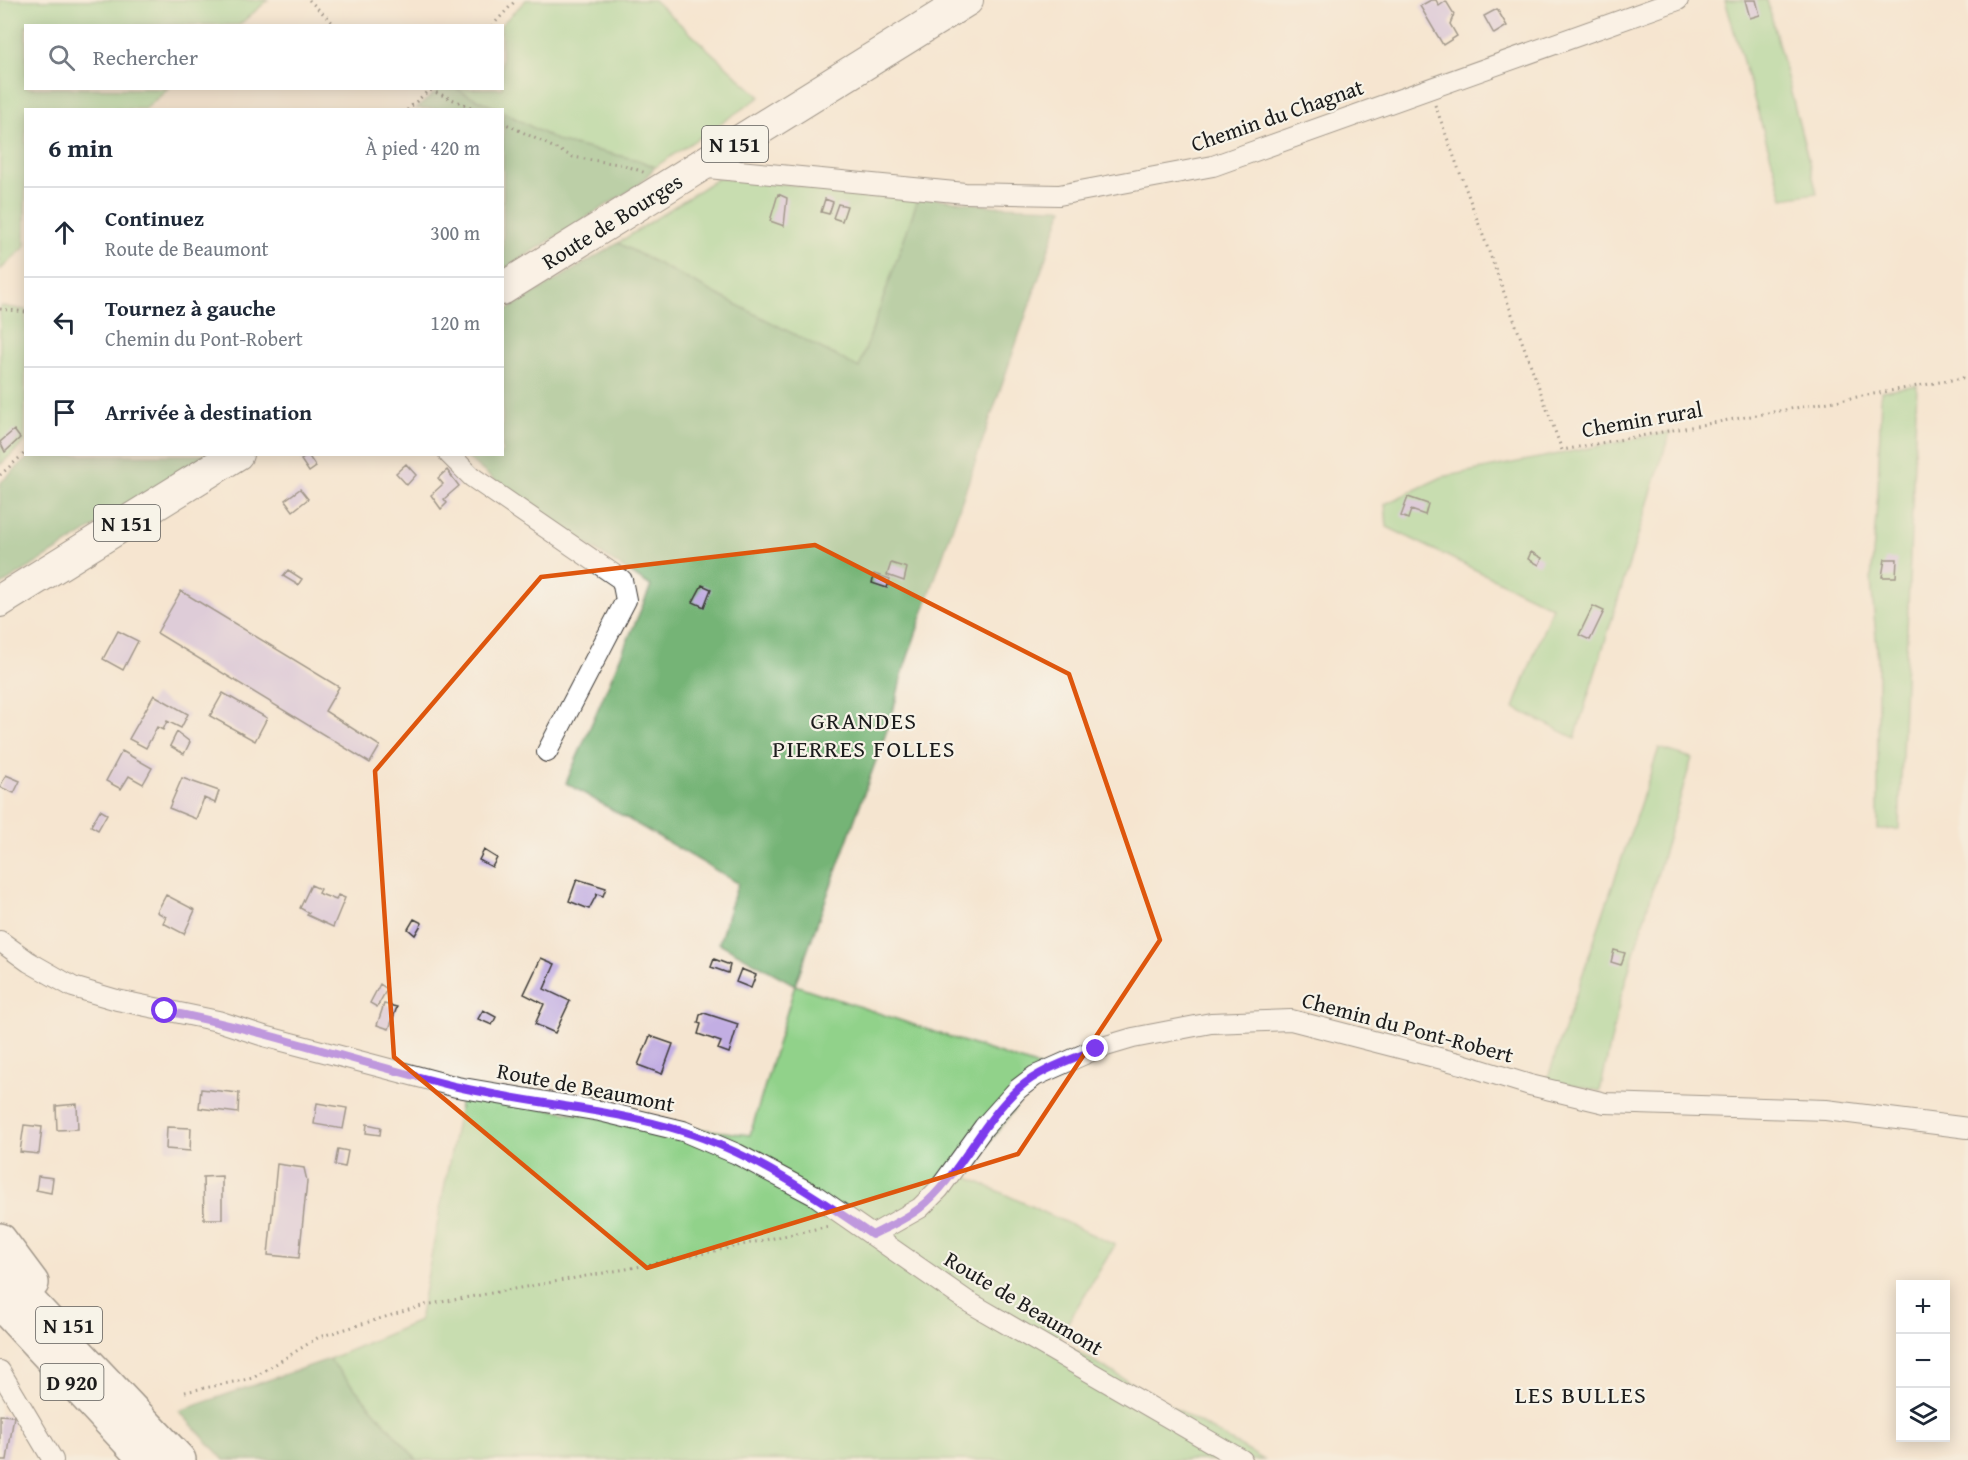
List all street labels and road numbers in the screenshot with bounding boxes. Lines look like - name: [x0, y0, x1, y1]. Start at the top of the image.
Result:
- street label: Chemin du Chagnat: [1186, 70, 1368, 160]
- road number: N 151: [702, 126, 768, 162]
- street label: Route de Bourges: [536, 165, 688, 277]
- street label: Chemin rural: [1579, 393, 1705, 445]
- road number: N 151: [94, 505, 160, 541]
- street label: Chemin du Pont-Robert: [1299, 983, 1517, 1071]
- street label: Route de Beaumont: [495, 1054, 678, 1120]
- street label: Route de Beaumont: [939, 1243, 1110, 1363]
- road number: N 151: [36, 1307, 102, 1343]
- road number: D 920: [40, 1364, 104, 1400]

